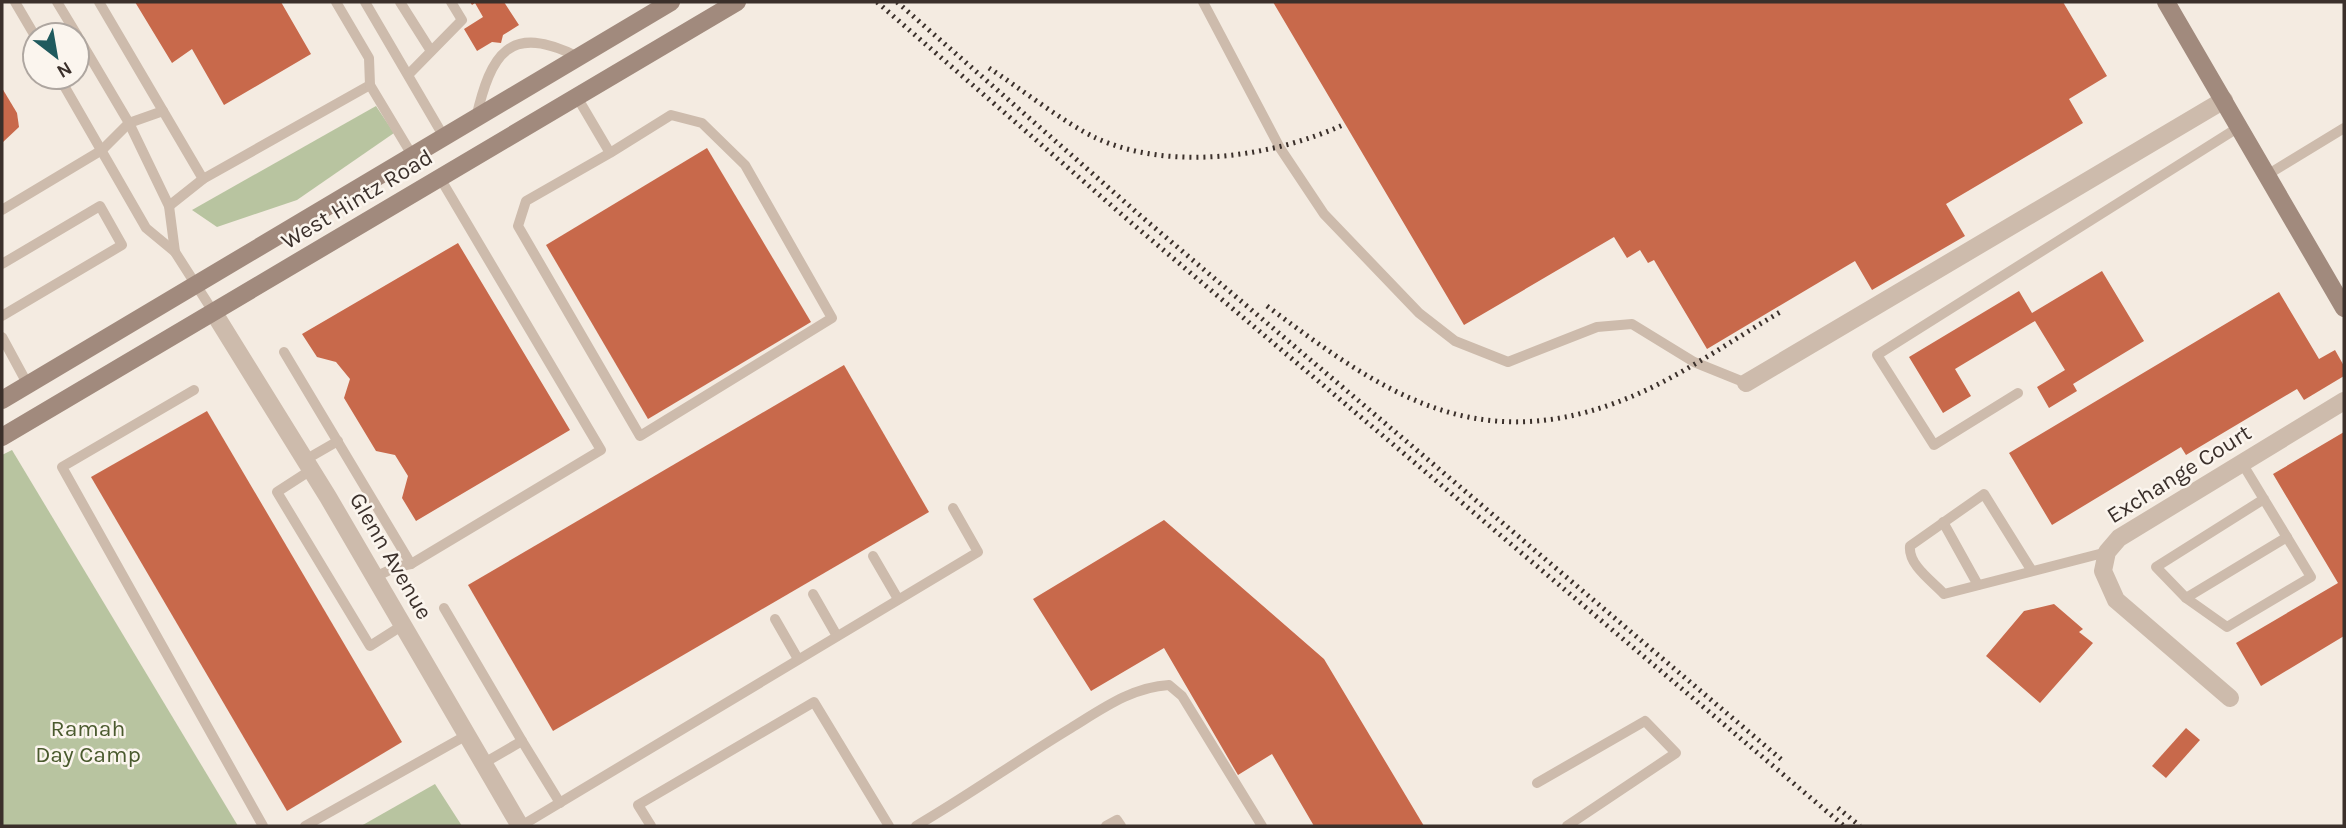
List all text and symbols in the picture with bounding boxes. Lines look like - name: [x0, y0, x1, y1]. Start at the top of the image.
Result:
- north arrow: [21, 21, 91, 91]
- text: N: [53, 57, 76, 83]
- street label: West Hintz Road: [276, 143, 438, 255]
- street label: Exchange Court: [2102, 419, 2256, 529]
- street label: Glenn Avenue: [344, 488, 438, 624]
- park label: Ramah Day Camp: [35, 715, 141, 768]

